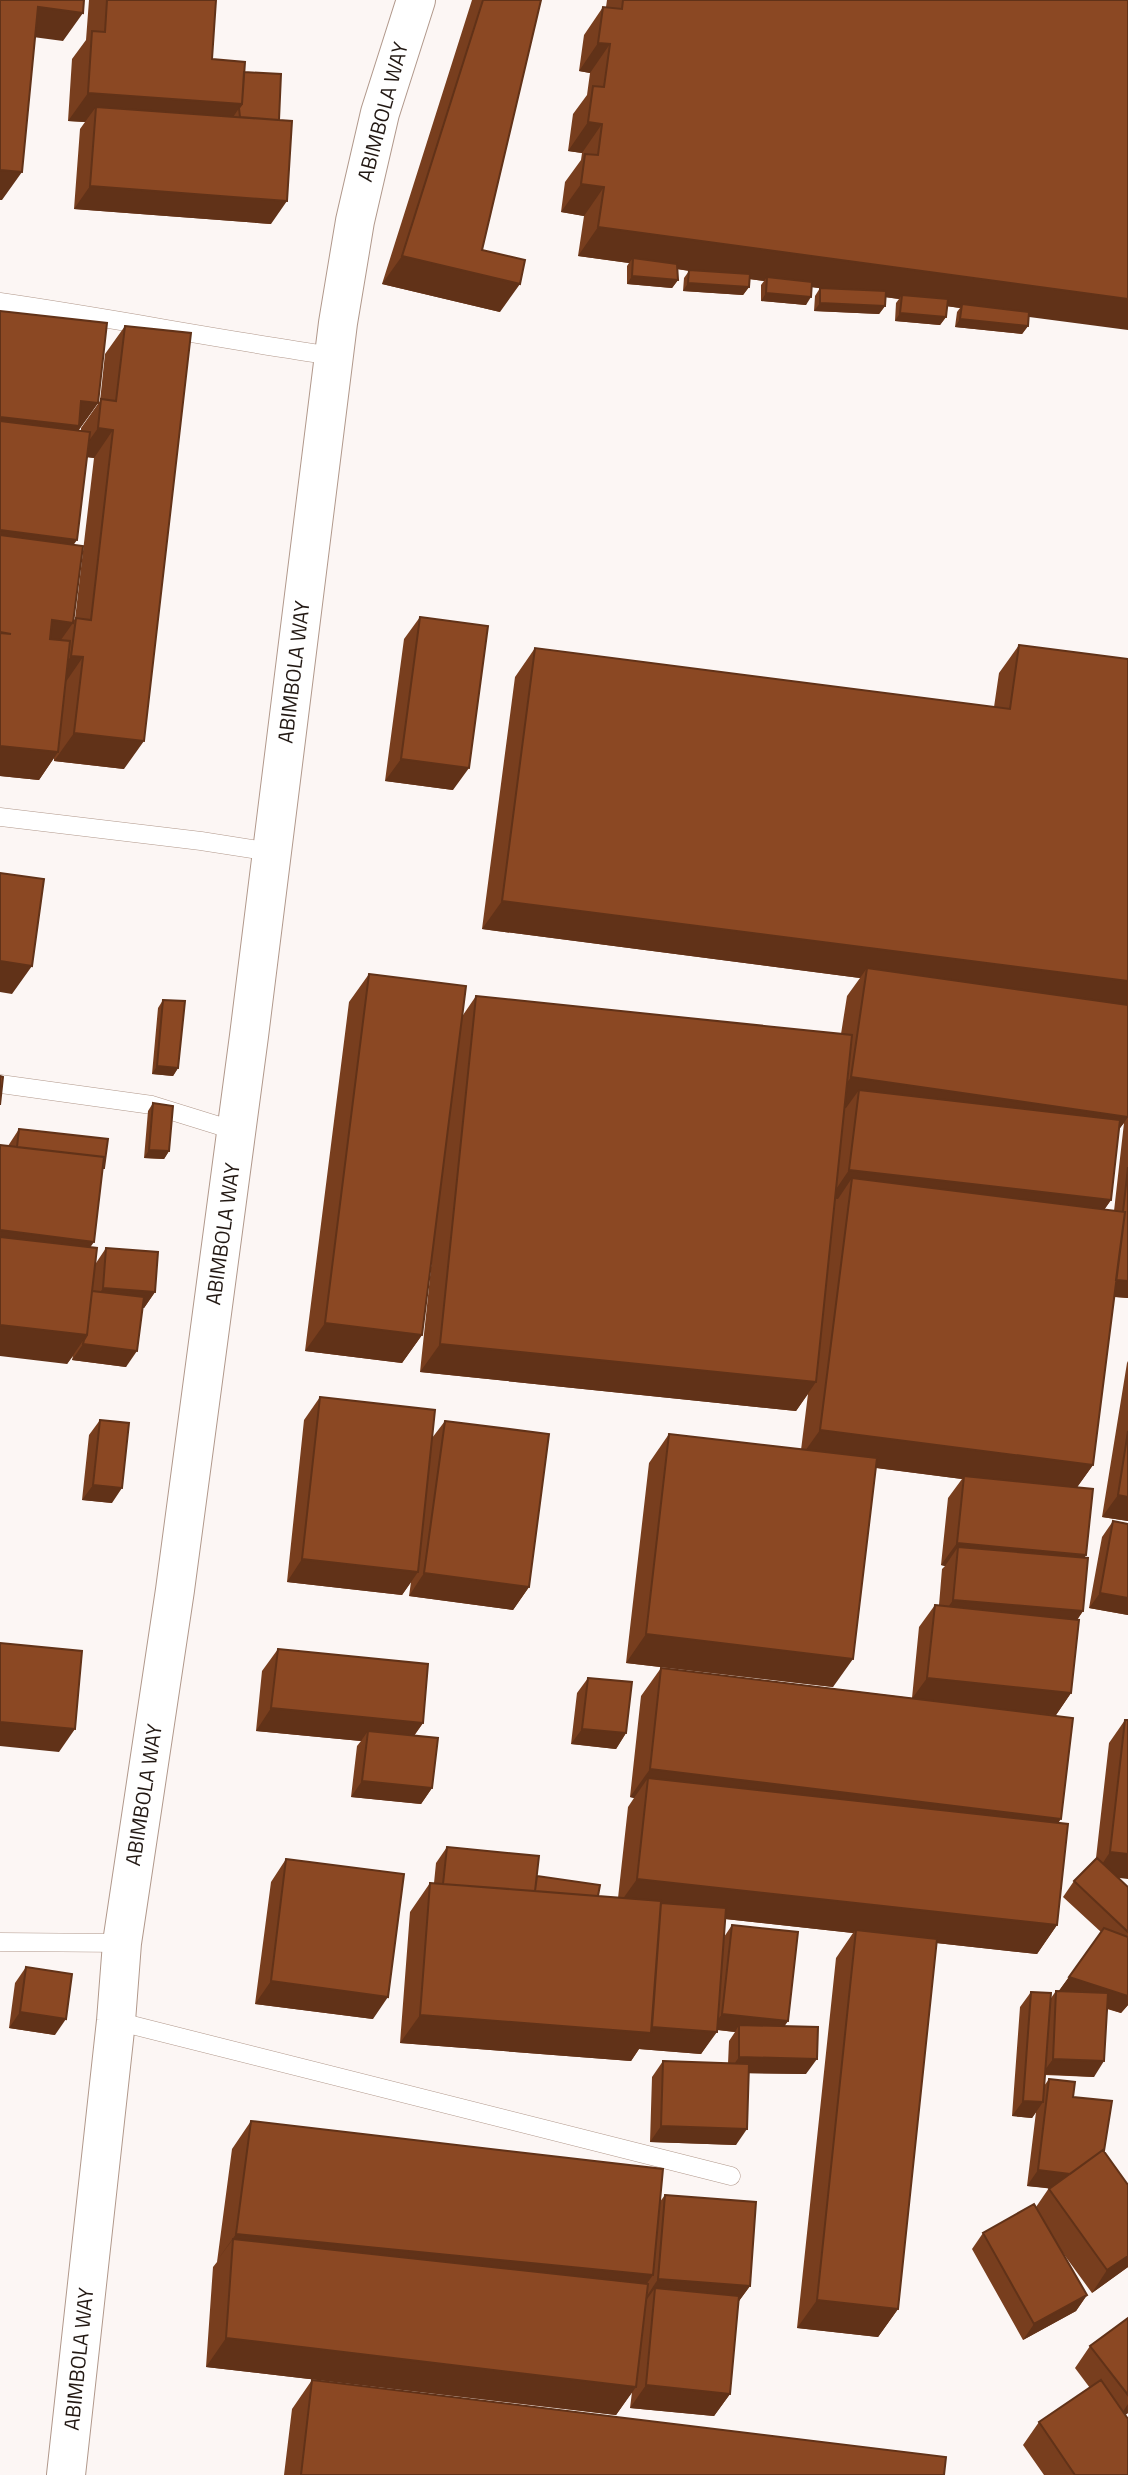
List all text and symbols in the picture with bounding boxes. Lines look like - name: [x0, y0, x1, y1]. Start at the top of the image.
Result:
- street label: ABIMBOLA WAY: [348, 38, 416, 185]
- street label: ABIMBOLA WAY: [268, 598, 318, 745]
- street label: ABIMBOLA WAY: [196, 1160, 248, 1307]
- street label: ABIMBOLA WAY: [116, 1721, 170, 1868]
- street label: ABIMBOLA WAY: [55, 2285, 101, 2432]

